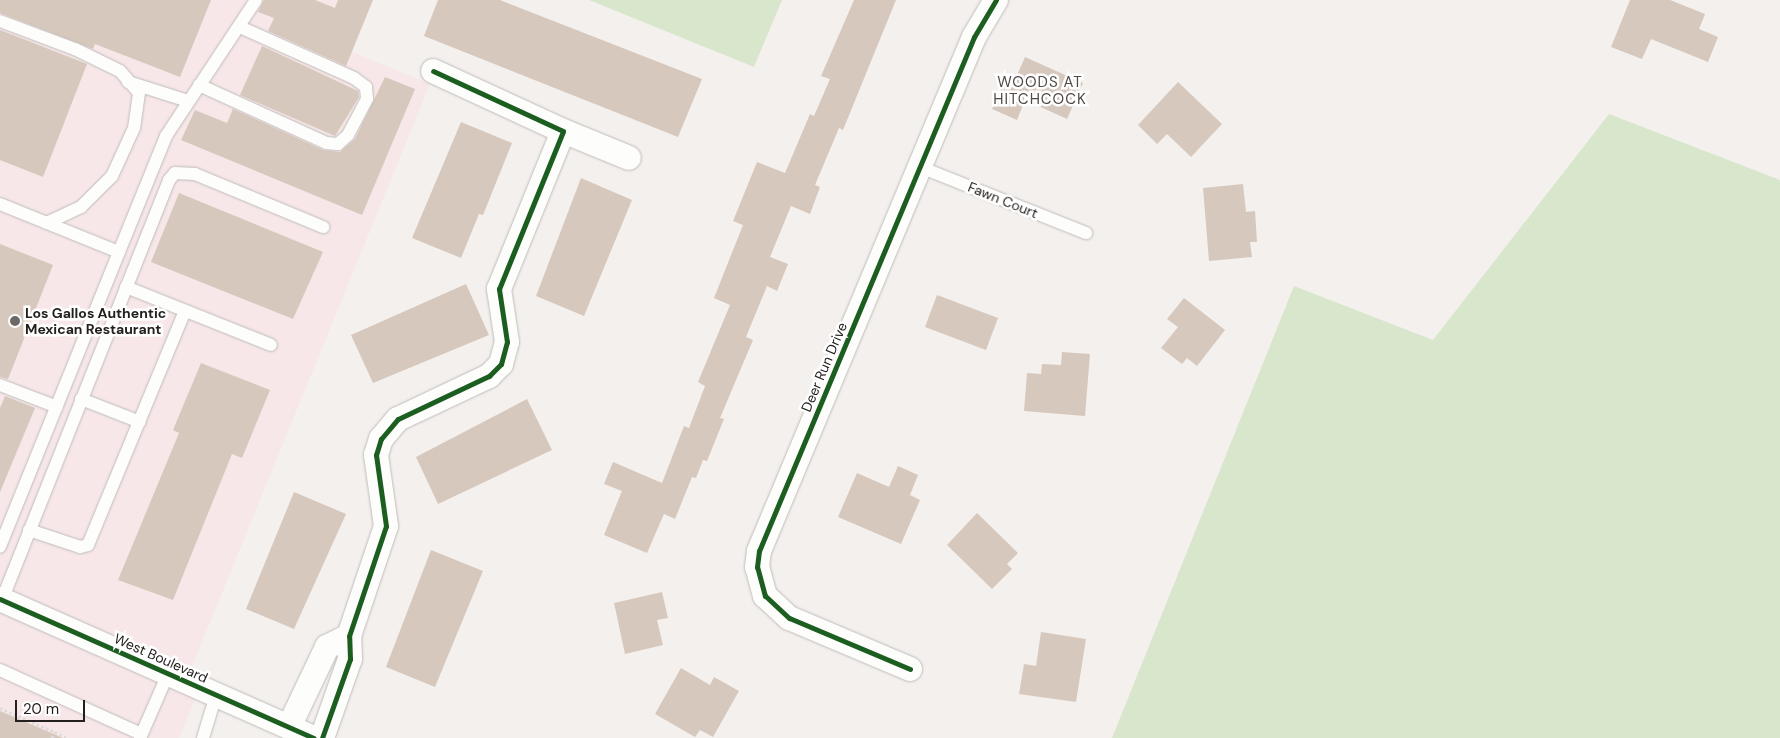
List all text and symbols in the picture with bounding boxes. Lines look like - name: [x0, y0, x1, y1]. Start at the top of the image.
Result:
- district label: WOODS AT HITCHCOCK: [992, 73, 1088, 108]
- street label: Fawn Court: [966, 178, 1040, 222]
- place label: Los Gallos Authentic Mexican Restaurant: [25, 305, 166, 338]
- marker: Los Gallos Authentic Mexican Restaurant: [9, 315, 21, 327]
- street label: Deer Run Drive: [798, 320, 850, 414]
- street label: West Boulevard: [112, 630, 210, 686]
- scale bar: [18, 690, 88, 722]
- text: 20 m: [23, 699, 59, 719]

